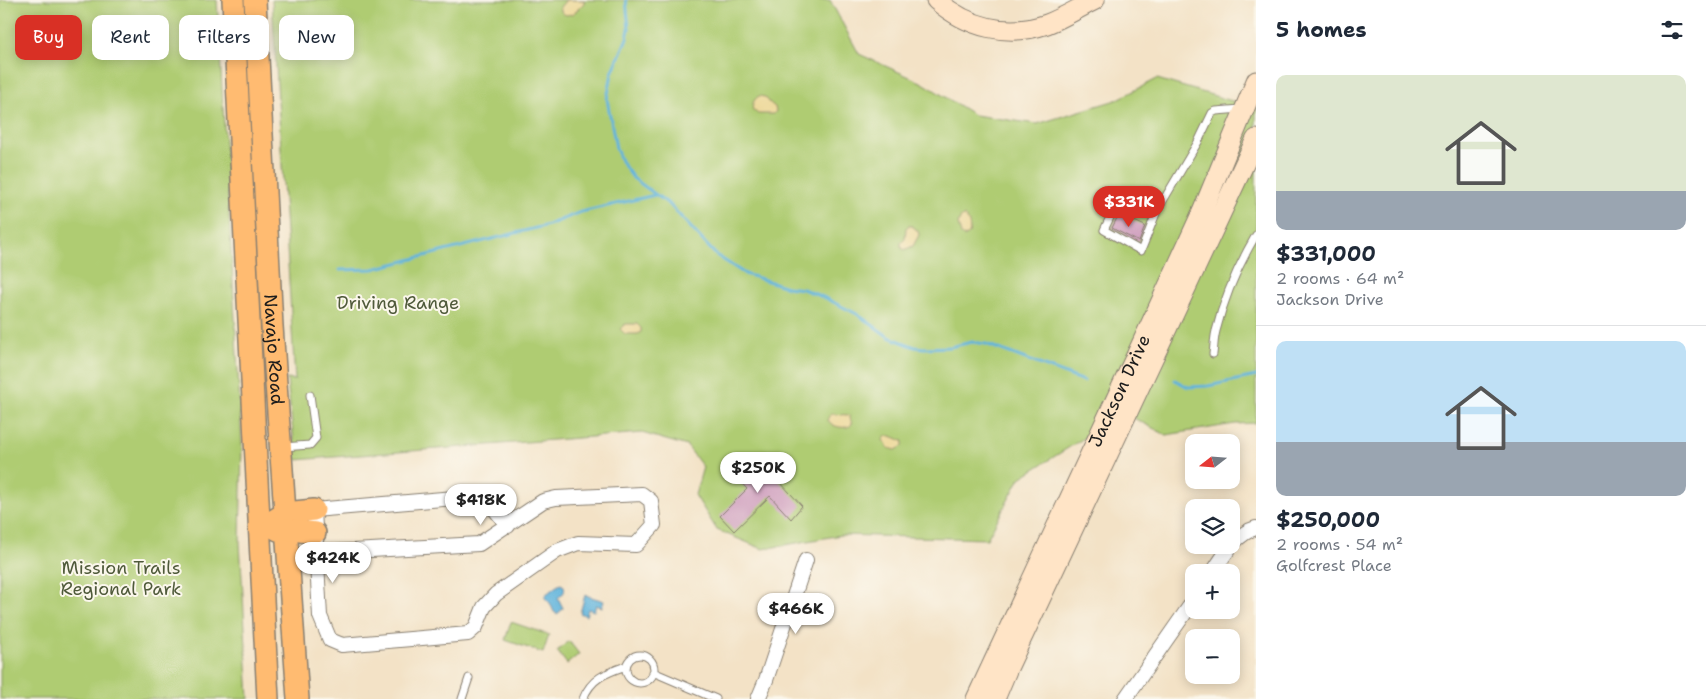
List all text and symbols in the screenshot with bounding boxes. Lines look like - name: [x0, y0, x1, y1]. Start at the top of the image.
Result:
- chip: Buy: [15, 15, 82, 60]
- chip: Rent: [92, 15, 169, 60]
- chip: Filters: [179, 15, 269, 60]
- chip: New: [279, 15, 354, 60]
- text: 5 homes: [1276, 16, 1367, 44]
- icon: filters: [1658, 16, 1686, 44]
- icon: home: [1436, 108, 1526, 198]
- pin: $331K: [1094, 186, 1164, 228]
- text: $331K: [1104, 191, 1154, 212]
- text: $331,000: [1276, 240, 1376, 268]
- text: 2 rooms · 64 m²: [1276, 268, 1404, 289]
- text: Jackson Drive: [1276, 289, 1384, 310]
- park label: Driving Range: [337, 291, 459, 315]
- street label: Navajo Road: [258, 293, 289, 406]
- street label: Jackson Drive: [1083, 331, 1156, 451]
- icon: home: [1436, 373, 1526, 463]
- north arrow: [1185, 434, 1240, 489]
- map controls: [1185, 434, 1240, 684]
- pin: $250K: [723, 452, 793, 494]
- text: $250K: [731, 457, 785, 478]
- pin: $418K: [446, 484, 516, 526]
- text: $418K: [456, 489, 506, 510]
- button: layers: [1185, 499, 1240, 554]
- text: $250,000: [1276, 506, 1380, 534]
- text: 2 rooms · 54 m²: [1276, 534, 1403, 555]
- pin: $424K: [298, 542, 368, 584]
- text: $424K: [306, 547, 360, 568]
- text: Golfcrest Place: [1276, 555, 1392, 576]
- park label: Mission Trails Regional Park: [61, 556, 181, 601]
- button: +: [1185, 564, 1240, 619]
- pin: $466K: [761, 592, 831, 635]
- text: $466K: [768, 598, 824, 619]
- button: −: [1185, 629, 1240, 684]

